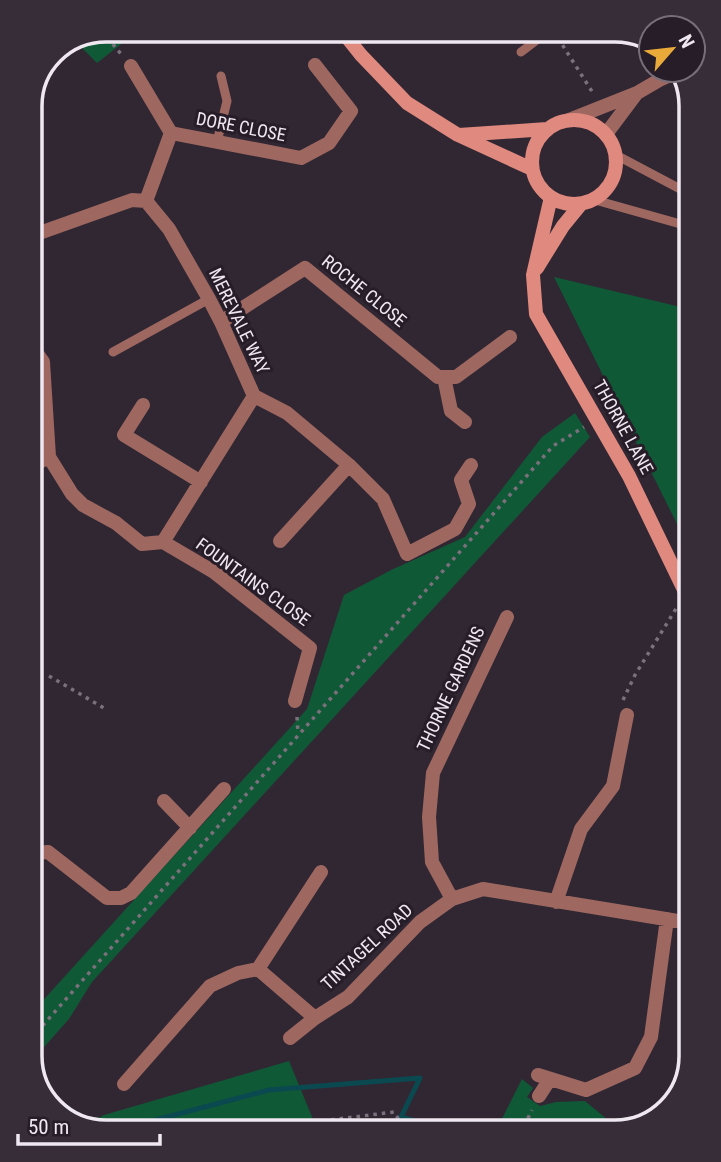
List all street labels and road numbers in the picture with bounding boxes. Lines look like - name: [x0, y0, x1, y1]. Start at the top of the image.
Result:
- street label: DORE CLOSE: [194, 108, 288, 146]
- street label: ROCHE CLOSE: [318, 250, 411, 331]
- street label: MEREVALE WAY: [205, 265, 274, 377]
- street label: THORNE LANE: [589, 376, 658, 478]
- street label: FOUNTAINS CLOSE: [192, 533, 314, 630]
- street label: THORNE GARDENS: [412, 623, 489, 755]
- street label: TINTAGEL ROAD: [317, 899, 417, 994]

